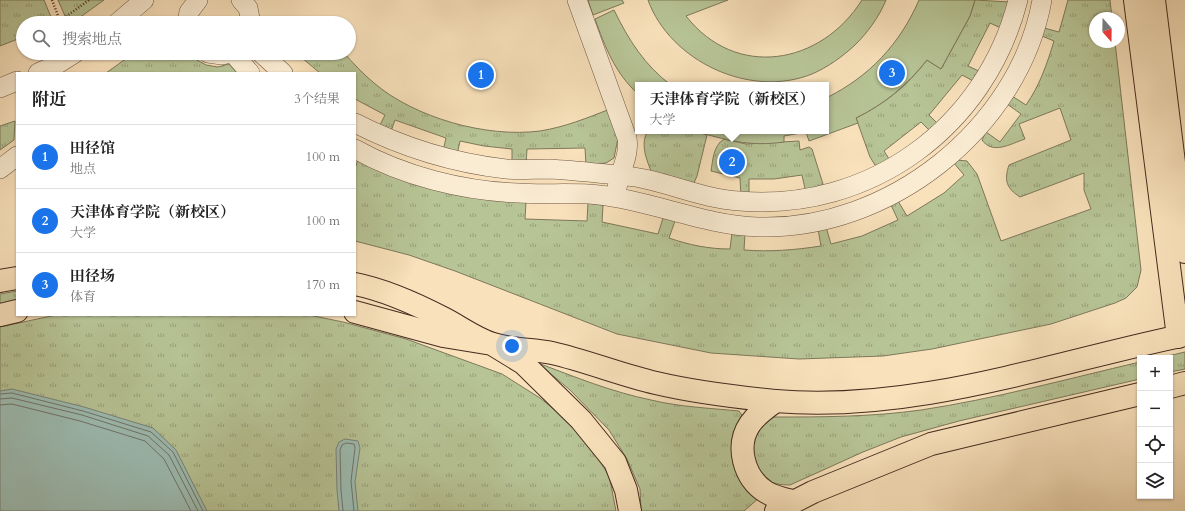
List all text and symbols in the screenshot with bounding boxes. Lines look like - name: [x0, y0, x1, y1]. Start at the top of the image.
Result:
- north arrow: [1089, 12, 1125, 48]
- search box: [16, 16, 356, 60]
- icon: search: [30, 27, 52, 49]
- text: 搜索地点: [62, 29, 122, 49]
- pin: 3: [879, 58, 905, 88]
- pin: 1: [468, 60, 494, 90]
- popup: [635, 82, 829, 134]
- text: 附近: [32, 88, 66, 111]
- text: 天津体育学院（新校区）: [649, 89, 815, 109]
- text: 3个结果: [294, 90, 340, 108]
- text: 大学: [649, 111, 676, 129]
- text: 田径馆: [70, 138, 115, 158]
- pin: 2: [719, 147, 745, 177]
- text: 1: [42, 148, 48, 166]
- text: 100 m: [306, 148, 340, 166]
- text: 地点: [70, 160, 96, 178]
- text: 天津体育学院（新校区）: [70, 202, 235, 222]
- text: 2: [42, 212, 48, 230]
- text: 100 m: [306, 212, 340, 230]
- text: 大学: [70, 224, 96, 242]
- text: 田径场: [70, 266, 115, 286]
- text: 3: [42, 276, 48, 294]
- text: 170 m: [306, 276, 340, 294]
- text: 体育: [70, 288, 96, 306]
- your location: [502, 336, 522, 356]
- map controls: [1137, 355, 1173, 499]
- button: +: [1137, 355, 1173, 391]
- button: −: [1137, 391, 1173, 427]
- button: locate: [1137, 427, 1173, 463]
- button: layers: [1137, 463, 1173, 499]

